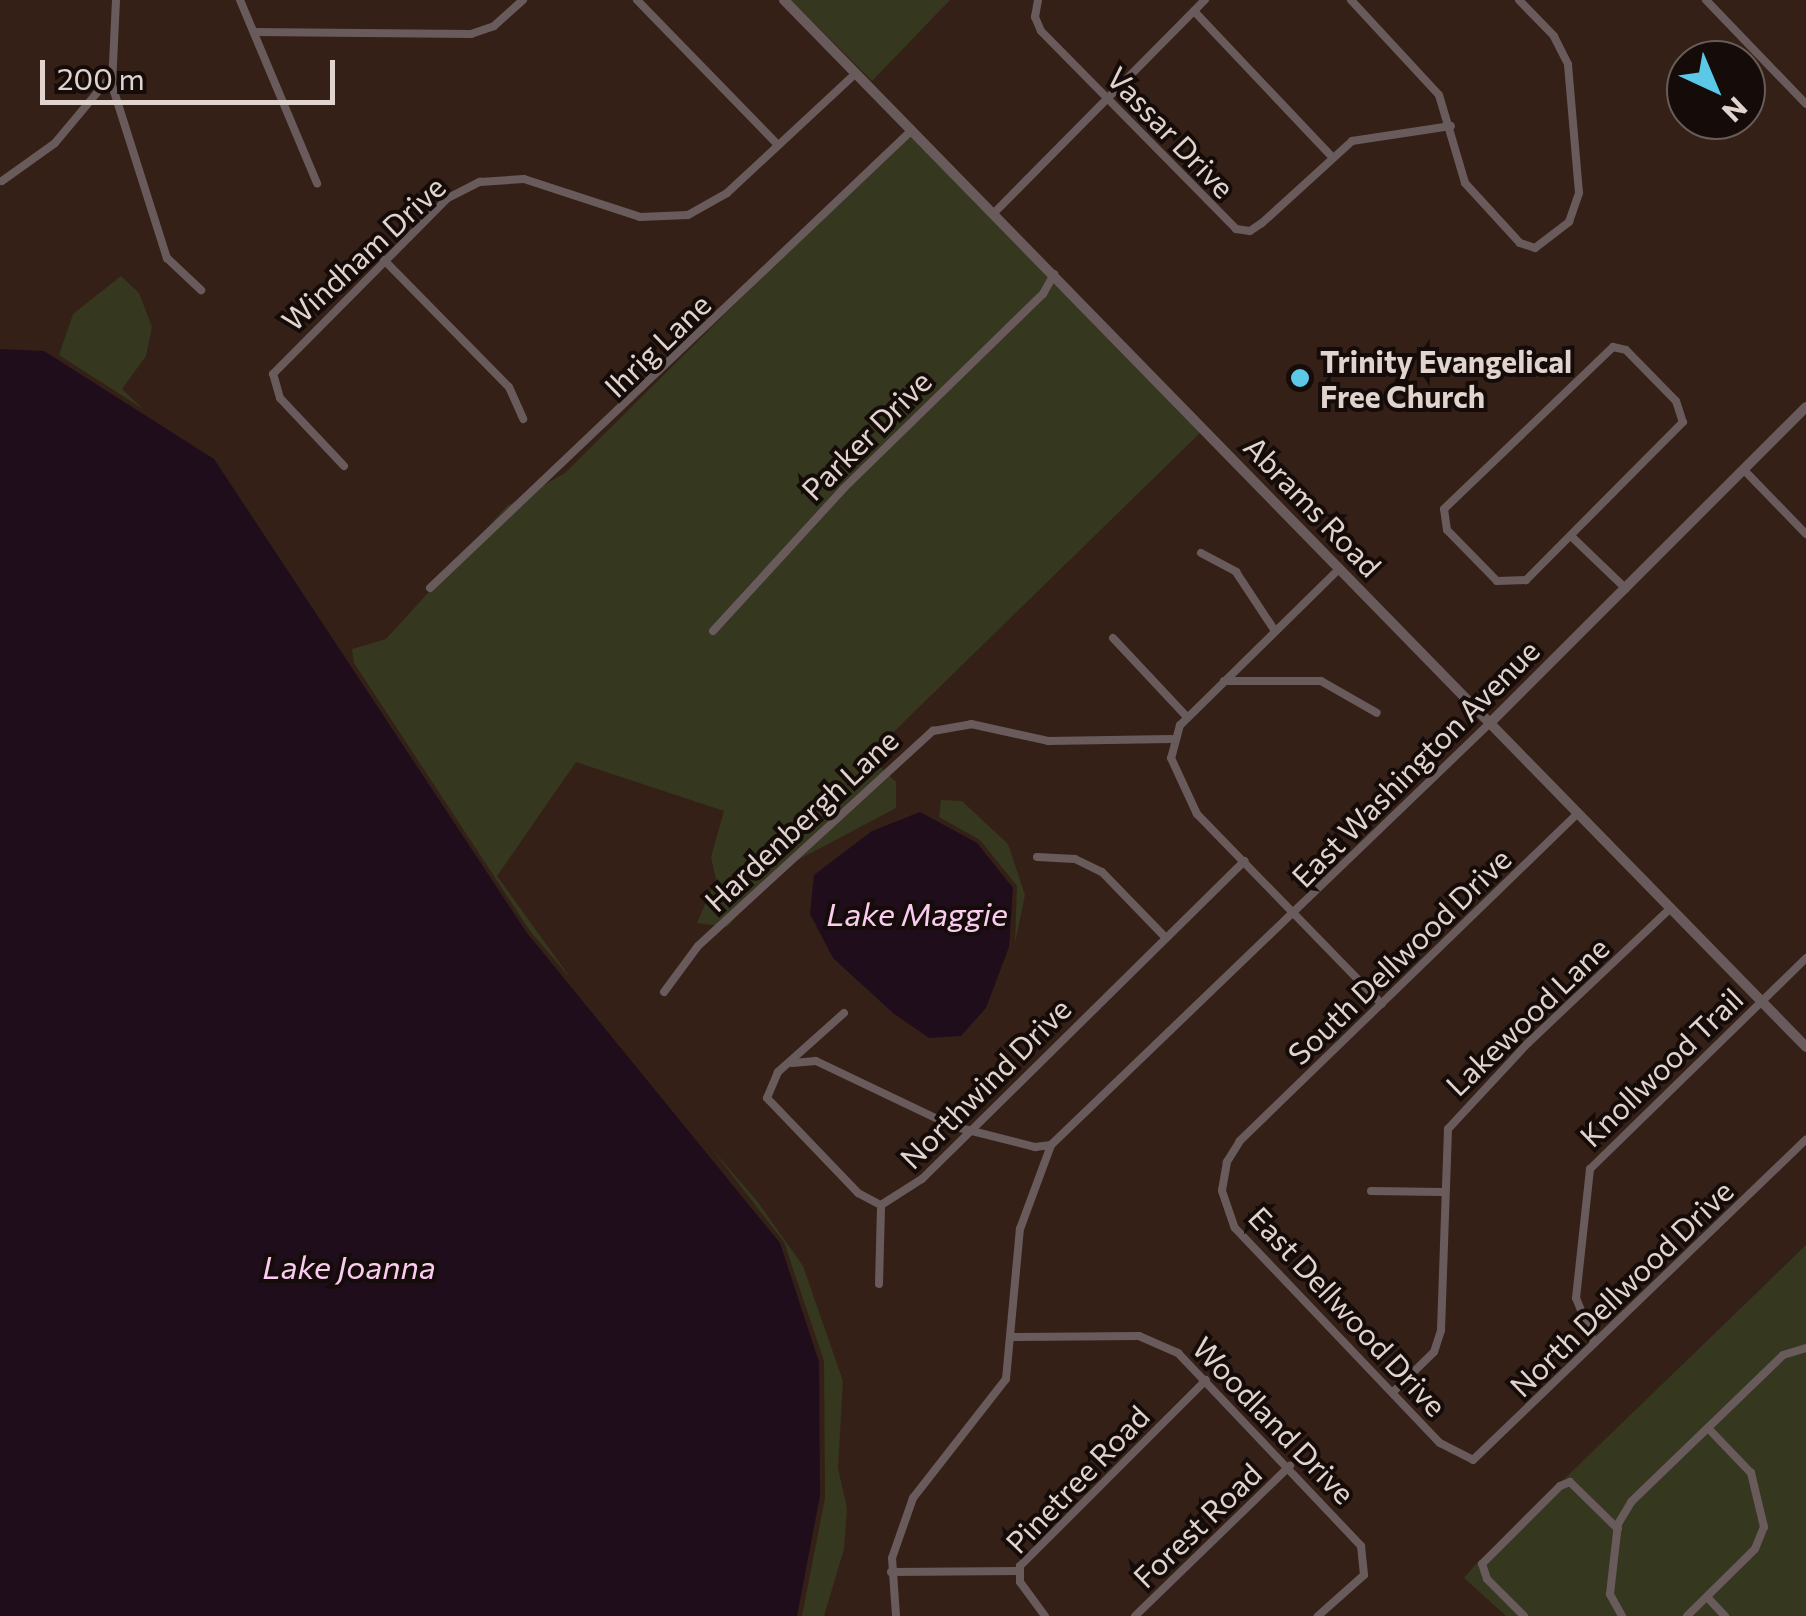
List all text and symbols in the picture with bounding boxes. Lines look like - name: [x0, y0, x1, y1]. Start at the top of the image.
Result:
- scale bar: [45, 40, 340, 102]
- north arrow: [1666, 40, 1766, 140]
- text: 200 m: [57, 59, 145, 96]
- street label: Vassar Drive: [1100, 59, 1242, 205]
- text: N: [1716, 91, 1755, 130]
- street label: Windham Drive: [274, 168, 452, 338]
- street label: Ihrig Lane: [597, 286, 717, 404]
- place label: Trinity Evangelical Free Church: [1320, 343, 1572, 414]
- street label: Parker Drive: [794, 363, 938, 507]
- marker: Trinity Evangelical Free Church: [1289, 367, 1311, 389]
- street label: Abrams Road: [1237, 428, 1389, 584]
- street label: East Washington Avenue: [1284, 632, 1546, 894]
- street label: Hardenbergh Lane: [697, 721, 905, 919]
- street label: South Dellwood Drive: [1280, 840, 1518, 1072]
- water label: Lake Maggie: [826, 894, 1008, 932]
- street label: Lakewood Lane: [1438, 929, 1616, 1103]
- street label: Knollwood Trail: [1572, 980, 1750, 1154]
- street label: Northwind Drive: [892, 990, 1078, 1176]
- street label: North Dellwood Drive: [1502, 1172, 1740, 1404]
- street label: East Dellwood Drive: [1242, 1199, 1454, 1423]
- water label: Lake Joanna: [262, 1247, 436, 1285]
- street label: Woodland Drive: [1185, 1329, 1363, 1511]
- street label: Pinetree Road: [998, 1398, 1156, 1560]
- street label: Forest Road: [1126, 1455, 1268, 1595]

